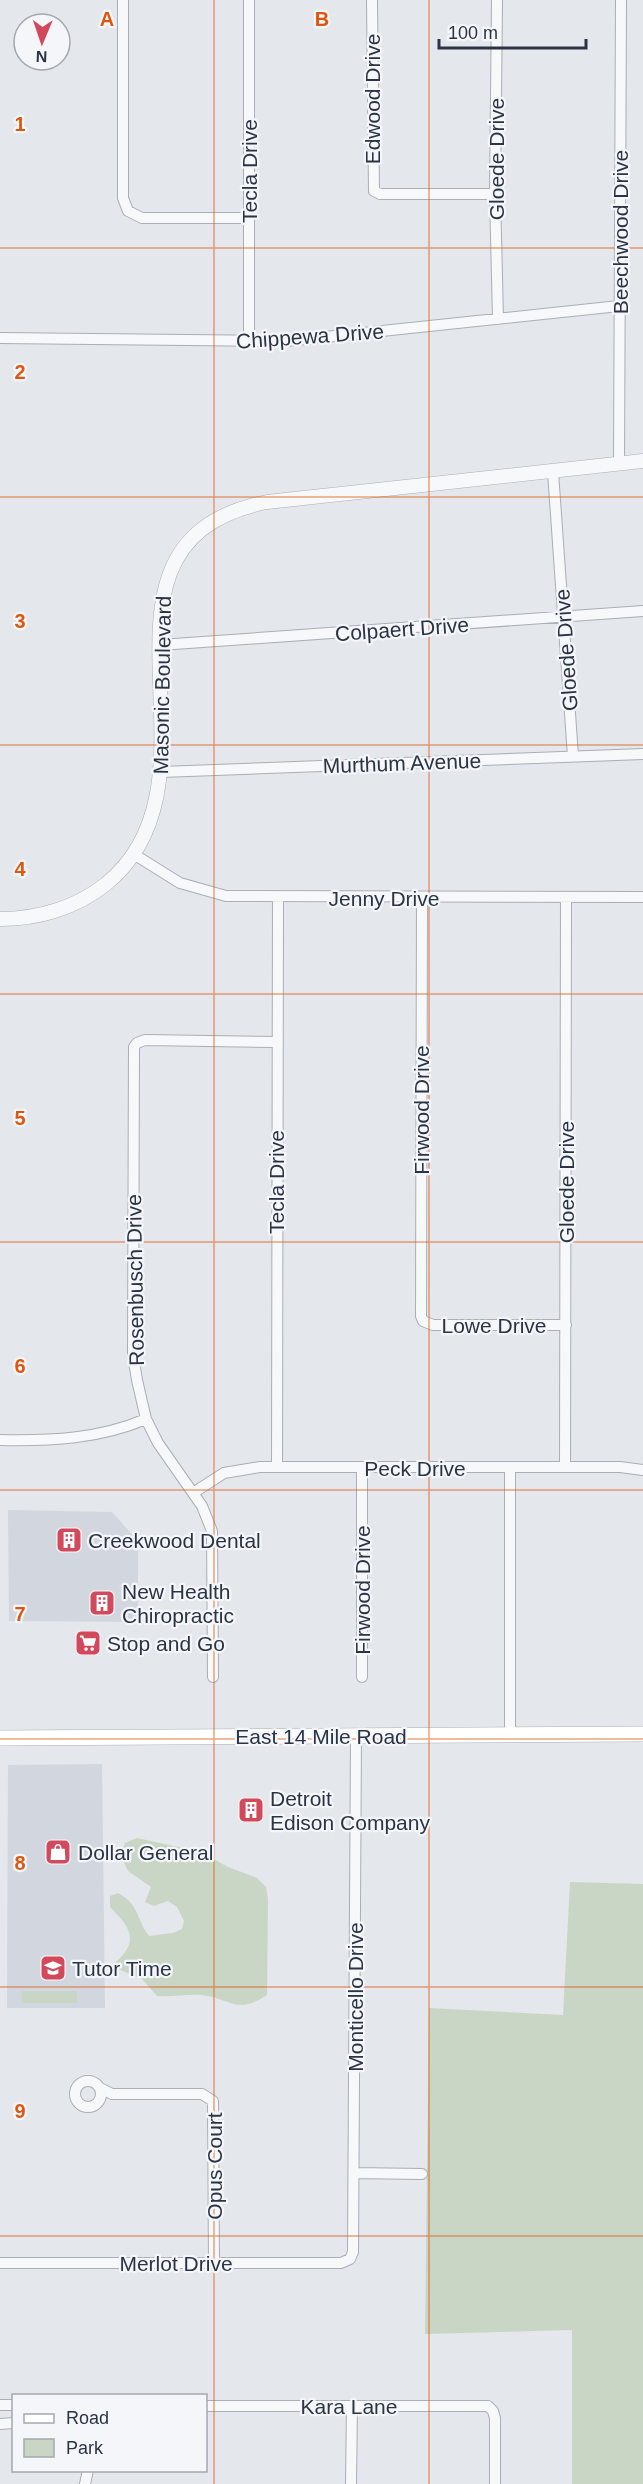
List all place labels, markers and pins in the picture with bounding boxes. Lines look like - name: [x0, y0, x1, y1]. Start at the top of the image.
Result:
- building icon: Creekwood Dental: [54, 1525, 84, 1555]
- place label: Creekwood Dental: [88, 1529, 261, 1552]
- place label: New Health Chiropractic: [122, 1580, 234, 1627]
- building icon: New Health Chiropractic: [87, 1588, 117, 1618]
- supermarket icon: Stop and Go: [73, 1628, 103, 1658]
- place label: Stop and Go: [107, 1632, 225, 1655]
- place label: Detroit Edison Company: [270, 1787, 430, 1834]
- building icon: Detroit Edison Company: [236, 1795, 266, 1825]
- shop icon: Dollar General: [43, 1837, 73, 1867]
- place label: Dollar General: [78, 1841, 213, 1864]
- school or university icon: Tutor Time: [38, 1953, 68, 1983]
- place label: Tutor Time: [72, 1957, 172, 1980]

